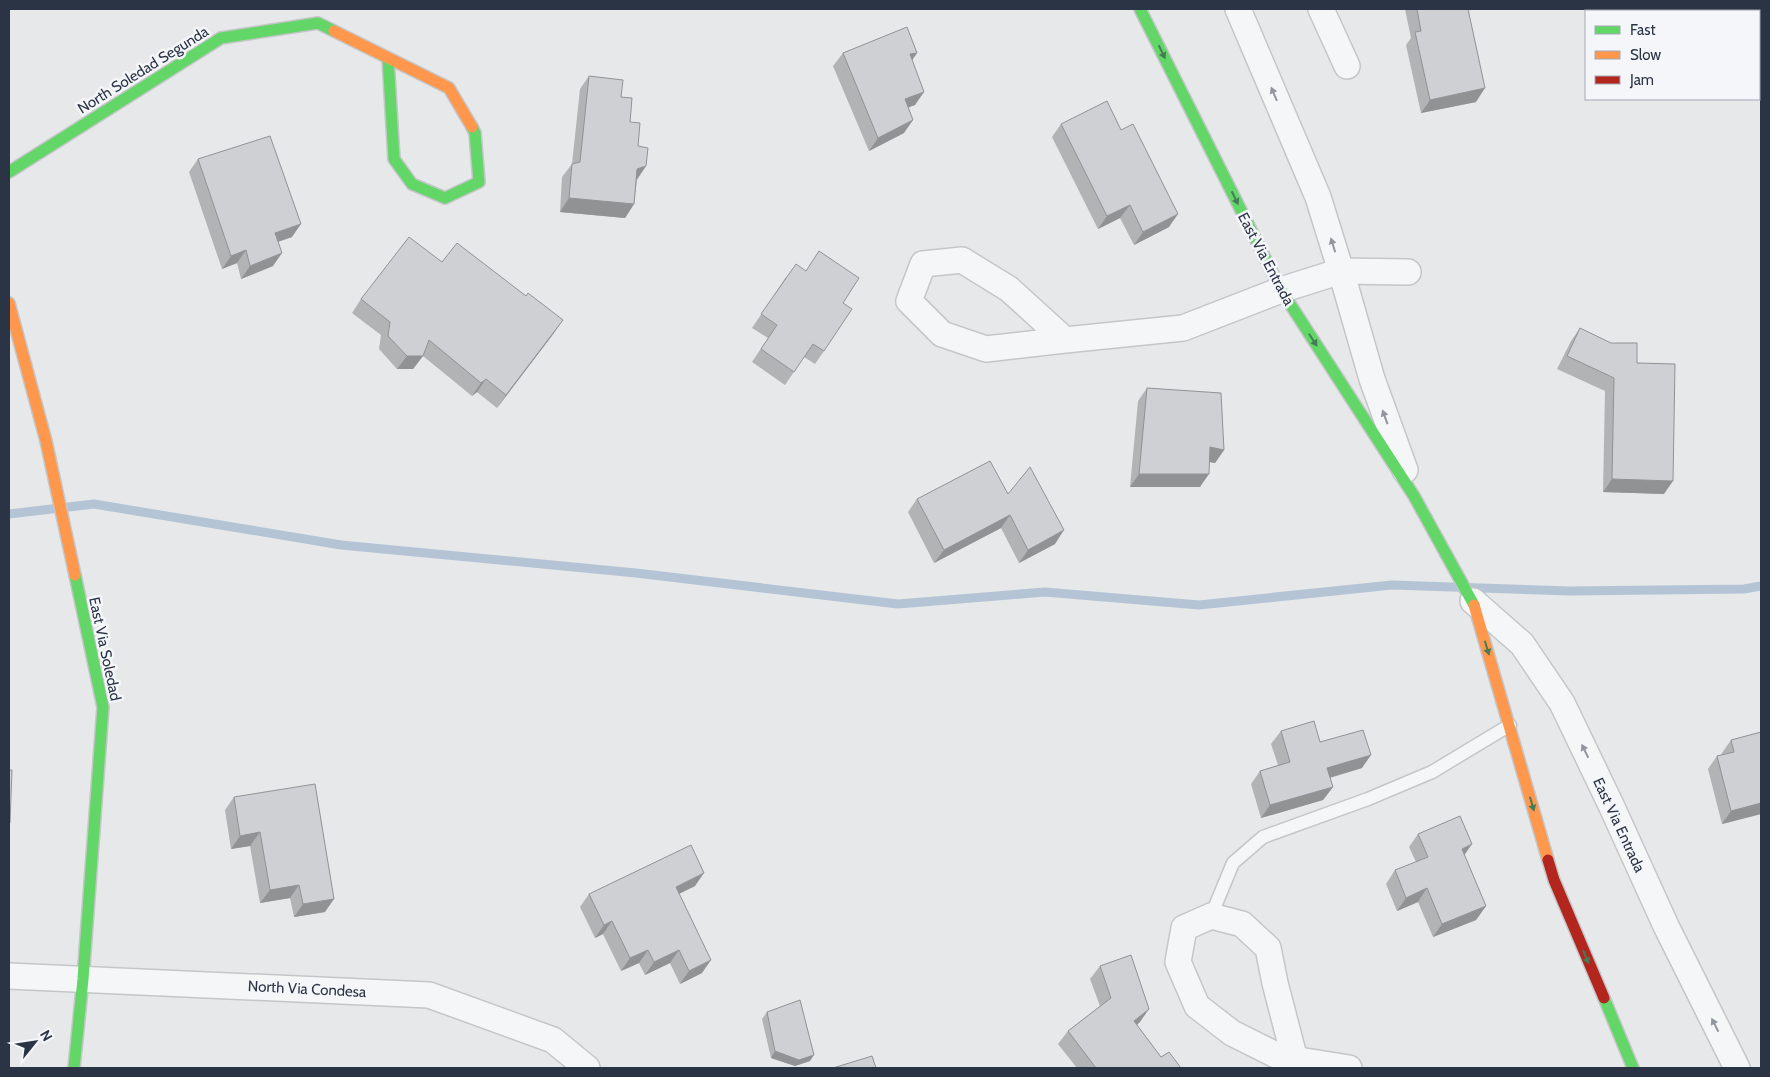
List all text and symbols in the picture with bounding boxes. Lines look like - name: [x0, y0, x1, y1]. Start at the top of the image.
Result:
- legend: [1585, 10, 1760, 100]
- text: Fast: [1630, 21, 1655, 39]
- street label: North Soledad Segunda: [74, 22, 212, 118]
- one-way arrow: [1158, 45, 1166, 60]
- text: Slow: [1630, 46, 1661, 64]
- text: Jam: [1629, 71, 1654, 89]
- one-way arrow: [1270, 87, 1278, 101]
- one-way arrow: [1231, 191, 1239, 205]
- street label: East Via Entrada: [1234, 209, 1298, 309]
- one-way arrow: [1329, 238, 1336, 253]
- one-way arrow: [1308, 333, 1318, 347]
- one-way arrow: [1381, 410, 1389, 425]
- street label: East Via Soledad: [85, 595, 125, 703]
- one-way arrow: [1484, 641, 1492, 656]
- one-way arrow: [1581, 744, 1590, 759]
- street label: East Via Entrada: [1589, 775, 1649, 876]
- one-way arrow: [1529, 797, 1537, 812]
- one-way arrow: [1583, 950, 1591, 964]
- street label: North Via Condesa: [247, 977, 367, 1001]
- north arrow: [10, 1017, 60, 1067]
- one-way arrow: [1711, 1018, 1719, 1032]
- text: N: [36, 1027, 57, 1044]

